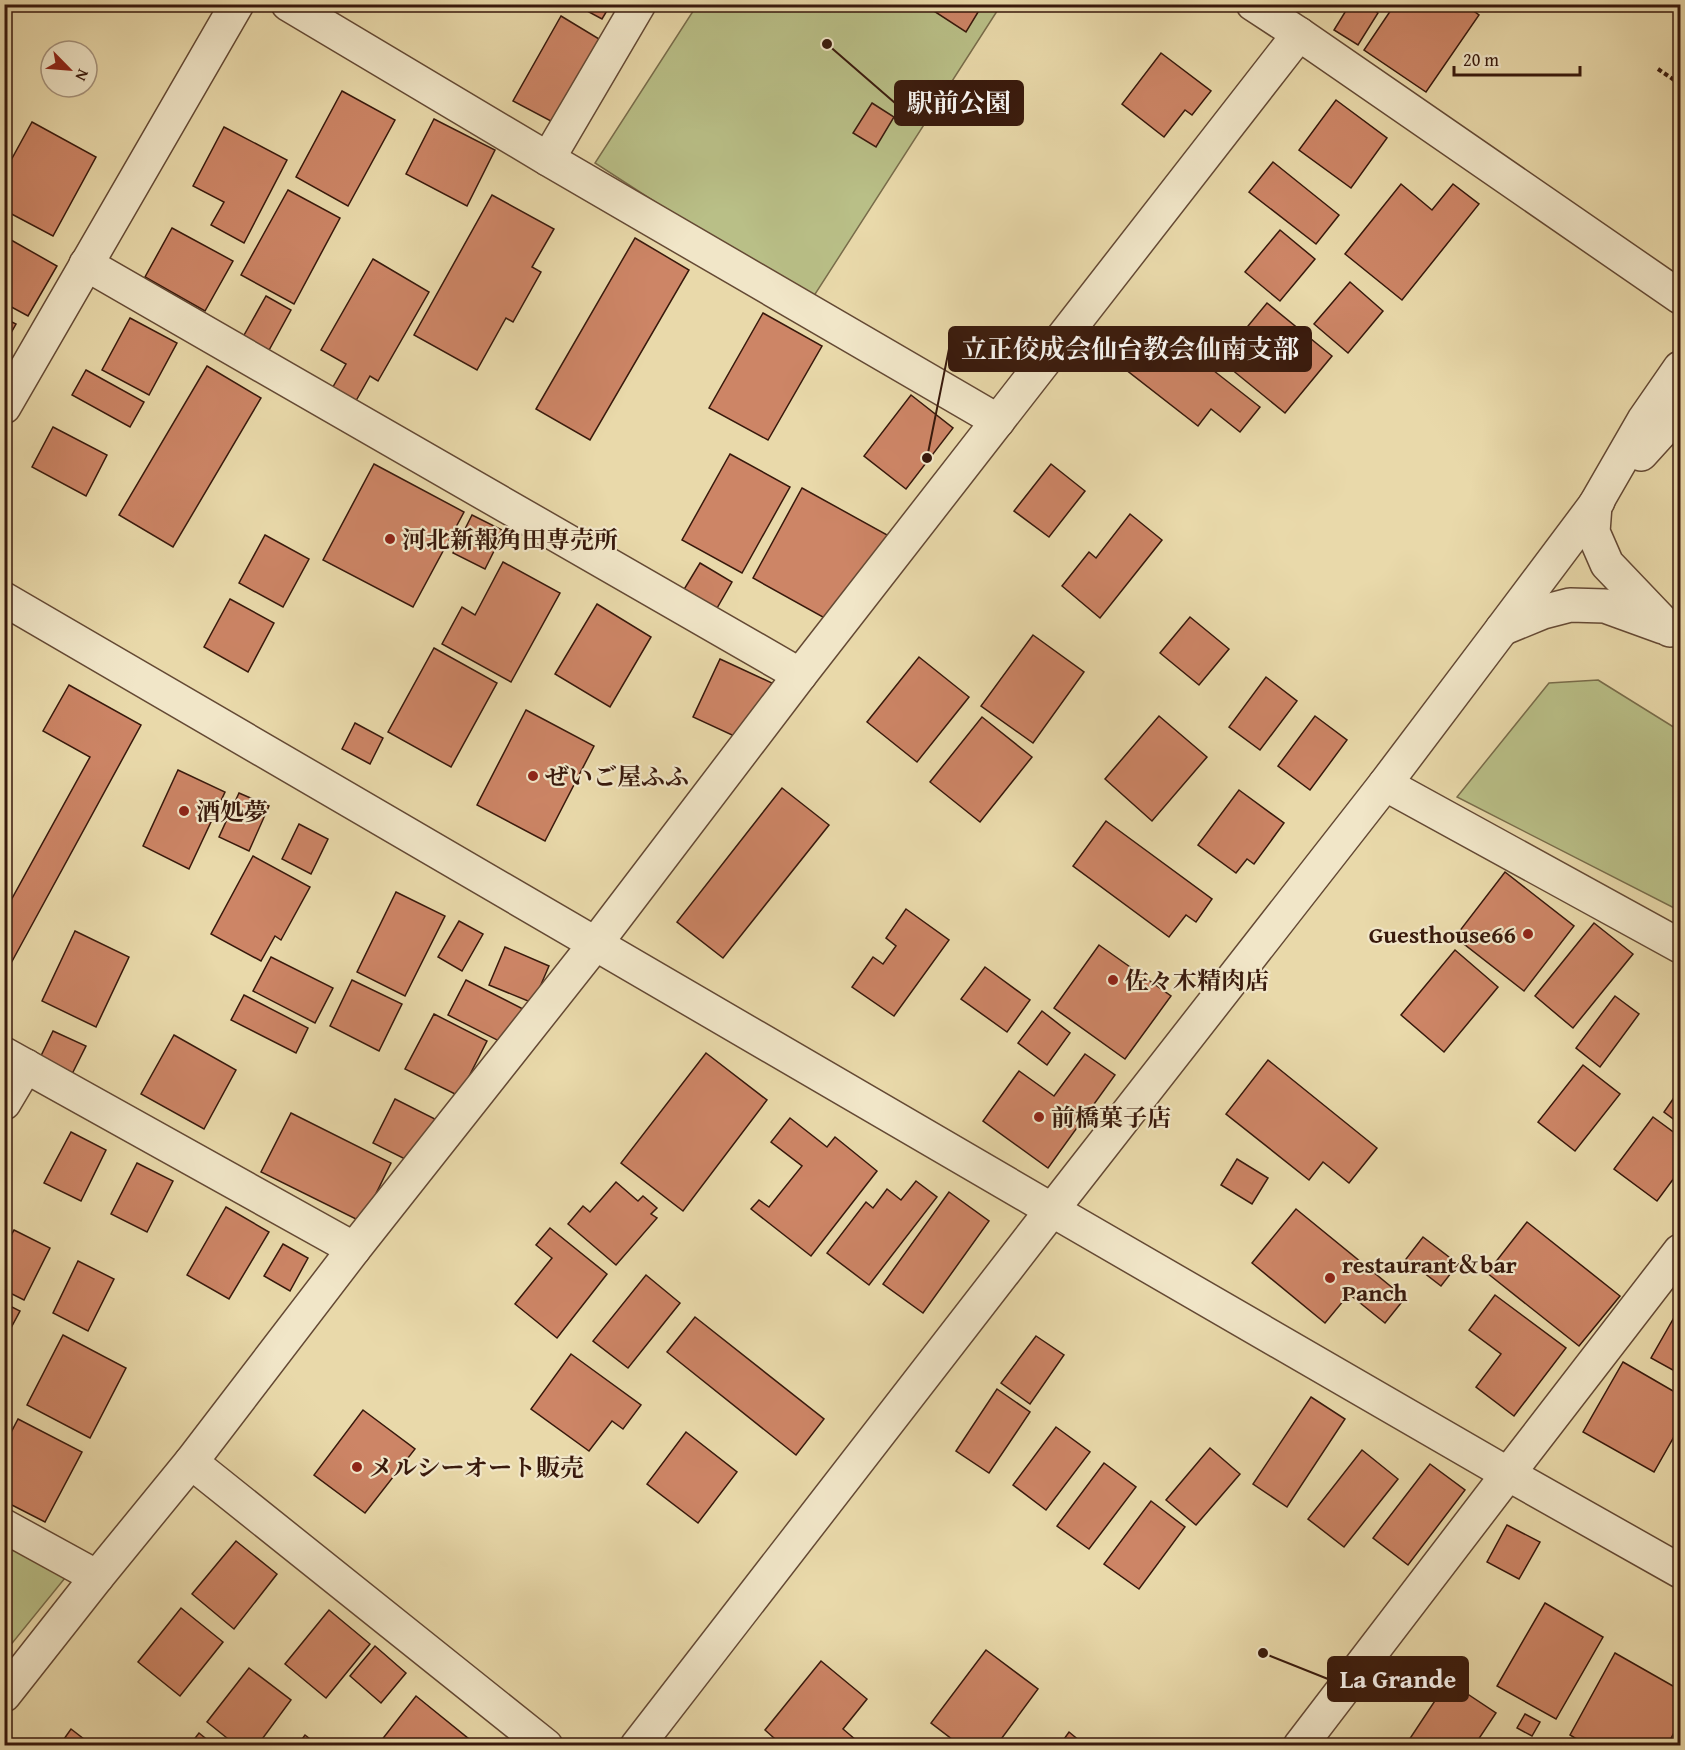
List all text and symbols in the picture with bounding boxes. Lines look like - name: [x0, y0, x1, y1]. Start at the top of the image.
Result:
- north arrow: [39, 39, 99, 99]
- scale bar: [1454, 39, 1580, 77]
- text: 20 m: [1463, 46, 1499, 73]
- text: N: [69, 65, 96, 86]
- callout: 駅前公園: [895, 81, 1023, 125]
- text: 駅前公園: [907, 83, 1011, 122]
- callout: 立正佼成会仙台教会仙南支部: [949, 327, 1311, 371]
- text: 立正佼成会仙台教会仙南支部: [961, 329, 1299, 368]
- place label: 河北新報角田専売所: [402, 522, 618, 557]
- marker: 河北新報角田専売所: [383, 532, 397, 546]
- place label: ぜいご屋ふふ: [545, 759, 689, 794]
- marker: ぜいご屋ふふ: [526, 769, 540, 783]
- place label: 酒処夢: [196, 794, 268, 829]
- marker: 酒処夢: [177, 804, 191, 818]
- place label: Guesthouse66: [1369, 917, 1516, 952]
- marker: Guesthouse66: [1521, 927, 1535, 941]
- place label: 佐々木精肉店: [1125, 963, 1269, 998]
- marker: 佐々木精肉店: [1106, 973, 1120, 987]
- place label: 前橋菓子店: [1051, 1100, 1171, 1135]
- marker: 前橋菓子店: [1032, 1110, 1046, 1124]
- place label: restaurant＆bar Panch: [1342, 1247, 1517, 1310]
- marker: restaurant＆bar Panch: [1323, 1271, 1337, 1285]
- place label: メルシーオート販売: [369, 1450, 584, 1485]
- marker: メルシーオート販売: [350, 1460, 364, 1474]
- callout: La Grande: [1328, 1657, 1468, 1701]
- text: La Grande: [1340, 1659, 1456, 1698]

